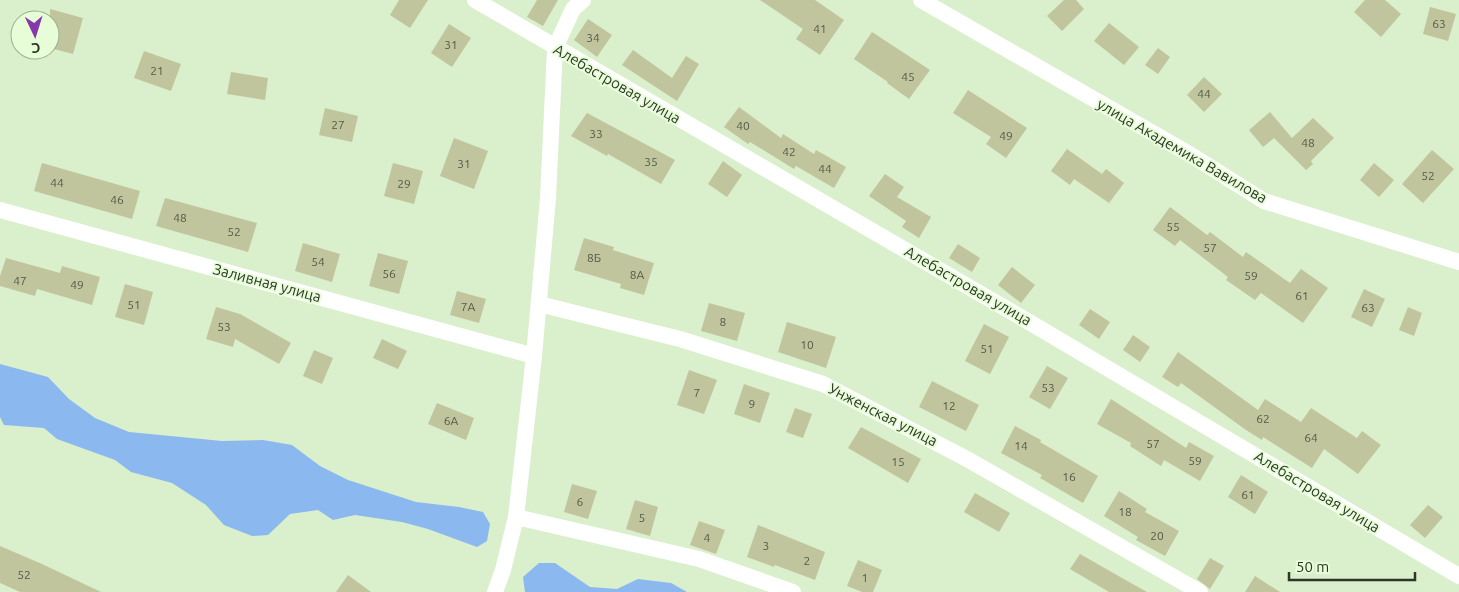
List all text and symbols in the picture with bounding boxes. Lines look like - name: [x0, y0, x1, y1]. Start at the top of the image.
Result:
- north arrow: [10, 10, 60, 60]
- house number: 63: [1432, 17, 1446, 30]
- house number: 41: [813, 22, 827, 35]
- house number: 34: [586, 31, 600, 44]
- house number: 31: [444, 38, 458, 51]
- text: С: [31, 40, 41, 56]
- street label: Алебастровая улица: [551, 40, 684, 127]
- house number: 21: [150, 64, 164, 77]
- house number: 45: [901, 70, 915, 83]
- house number: 44: [1197, 87, 1211, 100]
- street label: улица Академика Вавилова: [1094, 95, 1270, 206]
- house number: 27: [331, 118, 345, 131]
- house number: 40: [736, 119, 750, 132]
- house number: 33: [589, 127, 603, 140]
- house number: 49: [999, 129, 1013, 142]
- house number: 48: [1301, 136, 1315, 149]
- house number: 42: [782, 145, 796, 158]
- house number: 35: [644, 155, 658, 168]
- house number: 31: [457, 157, 471, 170]
- house number: 44: [818, 162, 832, 175]
- house number: 52: [1421, 169, 1435, 182]
- house number: 44: [50, 176, 64, 189]
- house number: 29: [397, 177, 411, 190]
- house number: 46: [110, 193, 124, 206]
- house number: 48: [173, 211, 187, 224]
- house number: 55: [1166, 220, 1180, 233]
- house number: 52: [227, 225, 241, 238]
- house number: 57: [1203, 241, 1217, 254]
- street label: Алебастровая улица: [902, 242, 1035, 329]
- house number: 8Б: [587, 251, 601, 264]
- house number: 54: [311, 255, 325, 268]
- street label: Заливная улица: [211, 260, 323, 305]
- house number: 56: [382, 267, 396, 280]
- house number: 8А: [630, 268, 644, 281]
- house number: 59: [1244, 269, 1258, 282]
- house number: 47: [13, 274, 27, 287]
- house number: 49: [70, 278, 84, 291]
- house number: 61: [1295, 289, 1309, 302]
- house number: 51: [127, 298, 141, 311]
- house number: 7А: [461, 300, 475, 313]
- house number: 63: [1361, 301, 1375, 314]
- house number: 8: [720, 315, 727, 328]
- house number: 53: [217, 320, 231, 333]
- house number: 10: [800, 338, 814, 351]
- house number: 51: [980, 342, 994, 355]
- street label: Унженская улица: [826, 380, 941, 449]
- house number: 53: [1041, 381, 1055, 394]
- house number: 7: [694, 386, 700, 399]
- house number: 9: [749, 397, 755, 410]
- house number: 12: [942, 399, 956, 412]
- house number: 62: [1256, 412, 1270, 425]
- house number: 6А: [444, 414, 458, 427]
- house number: 64: [1304, 431, 1318, 444]
- house number: 57: [1146, 437, 1160, 450]
- house number: 14: [1014, 439, 1028, 452]
- street label: Алебастровая улица: [1251, 447, 1383, 536]
- house number: 59: [1188, 454, 1202, 467]
- house number: 15: [891, 455, 905, 468]
- house number: 16: [1062, 470, 1076, 483]
- house number: 61: [1241, 488, 1255, 501]
- house number: 6: [577, 495, 584, 508]
- house number: 18: [1118, 505, 1132, 518]
- house number: 5: [639, 511, 645, 524]
- house number: 20: [1150, 529, 1164, 542]
- house number: 4: [704, 531, 711, 544]
- house number: 3: [763, 539, 769, 552]
- scale bar: [1289, 550, 1415, 582]
- house number: 2: [804, 554, 810, 567]
- text: 50 m: [1296, 558, 1329, 575]
- house number: 52: [17, 568, 31, 581]
- house number: 1: [862, 571, 868, 584]

